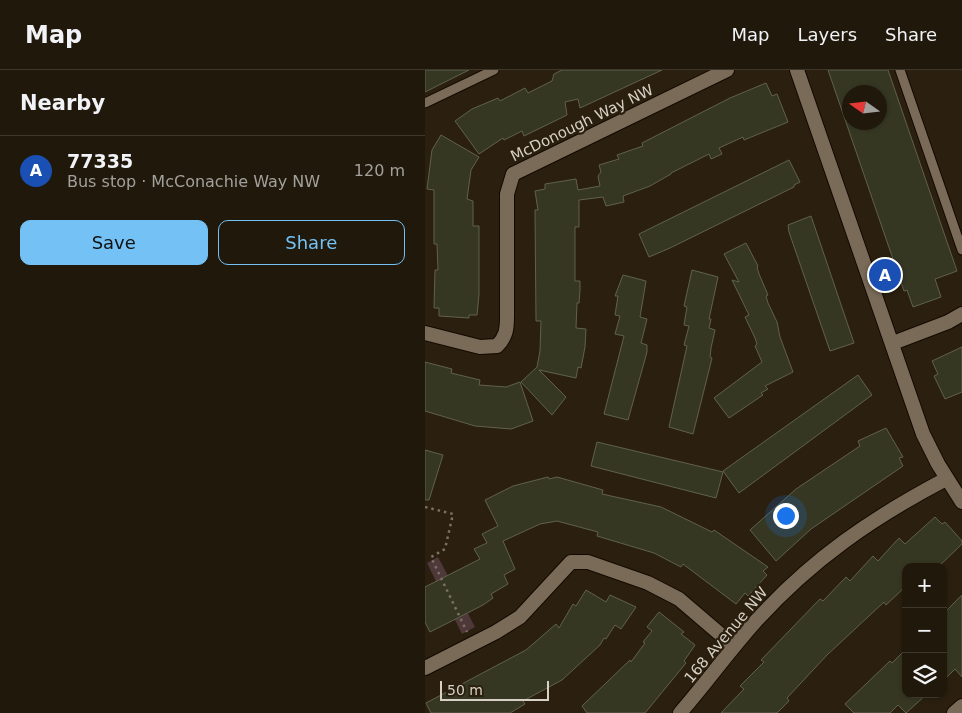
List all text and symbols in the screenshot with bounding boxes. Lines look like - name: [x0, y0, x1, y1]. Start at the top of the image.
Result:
- text: Map: [25, 21, 82, 49]
- text: Map: [731, 24, 769, 45]
- text: Layers: [797, 24, 857, 45]
- text: Share: [885, 24, 937, 45]
- street label: McDonough Way NW: [508, 80, 656, 165]
- north arrow: [842, 85, 887, 130]
- text: Nearby: [20, 91, 105, 115]
- text: 77335: [67, 150, 133, 172]
- text: A: [30, 161, 42, 180]
- text: 120 m: [354, 161, 405, 180]
- text: Bus stop · McConachie Way NW: [67, 172, 320, 191]
- button: Save: [20, 220, 208, 265]
- button: Share: [218, 220, 405, 265]
- pin: A: [869, 256, 901, 294]
- your location: [773, 503, 799, 529]
- map controls: [902, 563, 947, 698]
- button: +: [902, 563, 947, 608]
- street label: 168 Avenue NW: [681, 583, 772, 687]
- button: −: [902, 608, 947, 653]
- button: layers: [902, 653, 947, 698]
- scale bar: [440, 678, 549, 701]
- text: 50 m: [447, 682, 483, 698]

